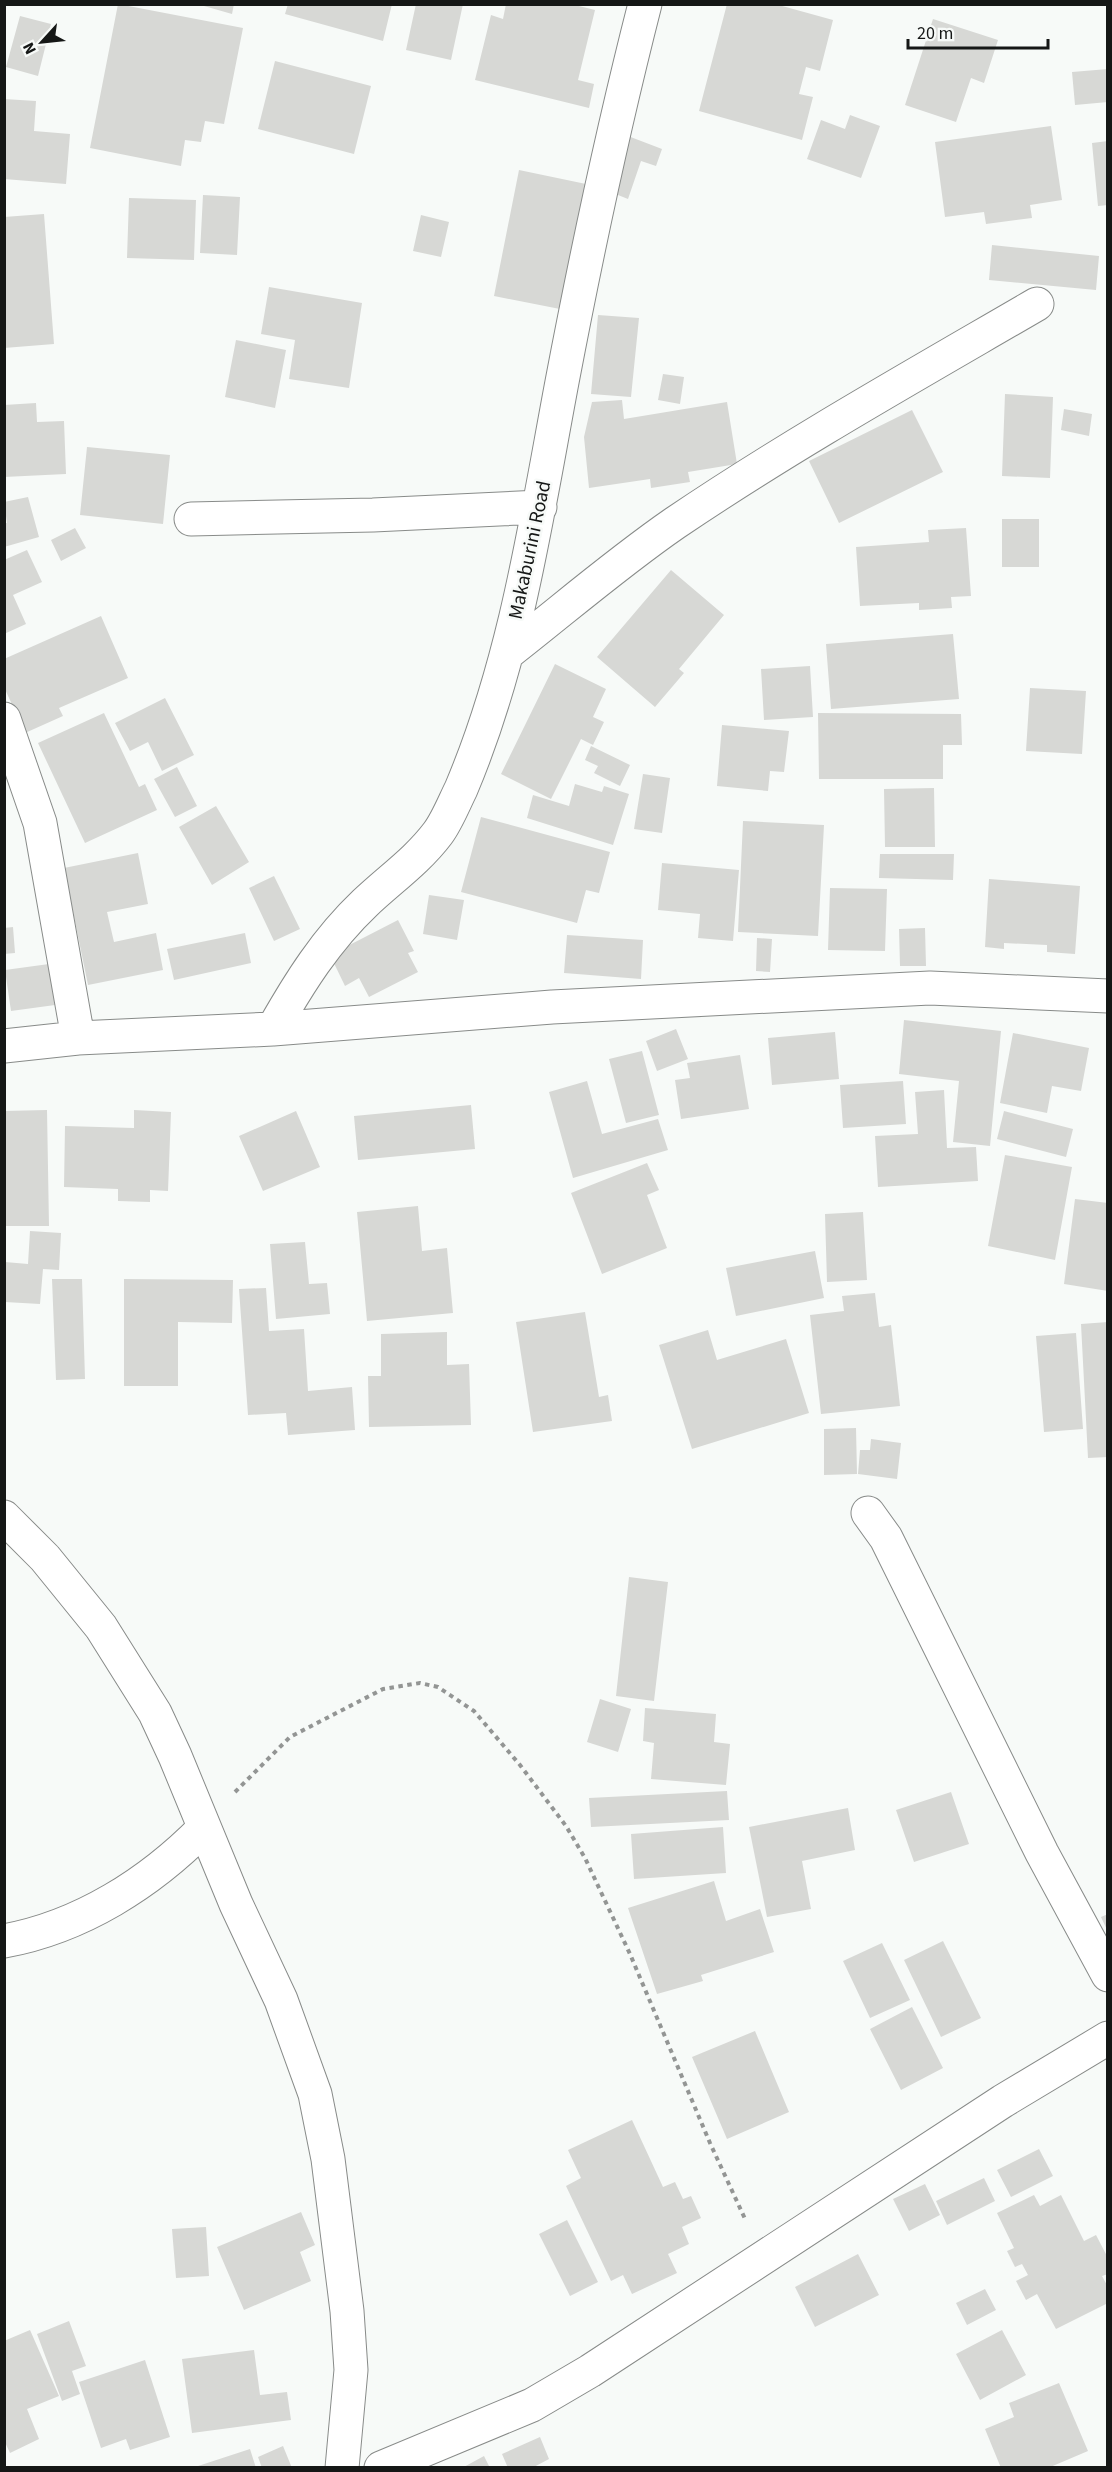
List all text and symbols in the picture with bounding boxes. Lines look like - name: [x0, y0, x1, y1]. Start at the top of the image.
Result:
- north arrow: [12, 12, 72, 72]
- scale bar: [908, 12, 1048, 50]
- text: 20 m: [917, 21, 953, 46]
- text: N: [17, 39, 42, 58]
- street label: Makaburini Road: [502, 478, 558, 622]

